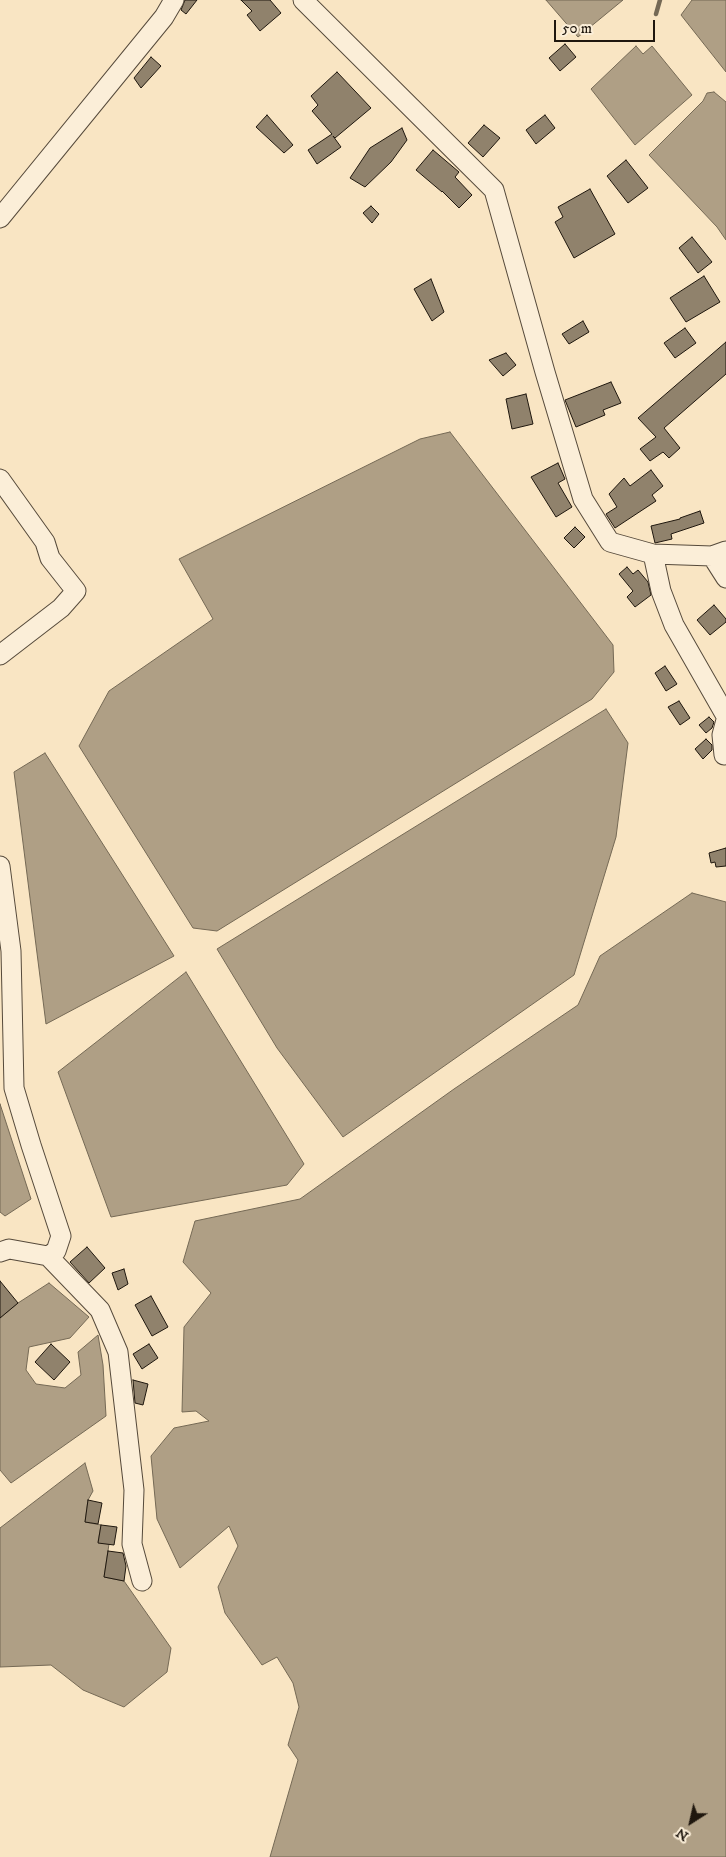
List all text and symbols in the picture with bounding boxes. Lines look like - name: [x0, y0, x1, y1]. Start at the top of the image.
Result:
- scale bar: [556, 10, 657, 42]
- text: 50 m: [562, 19, 592, 38]
- north arrow: [666, 1797, 716, 1847]
- text: N: [673, 1824, 692, 1845]

